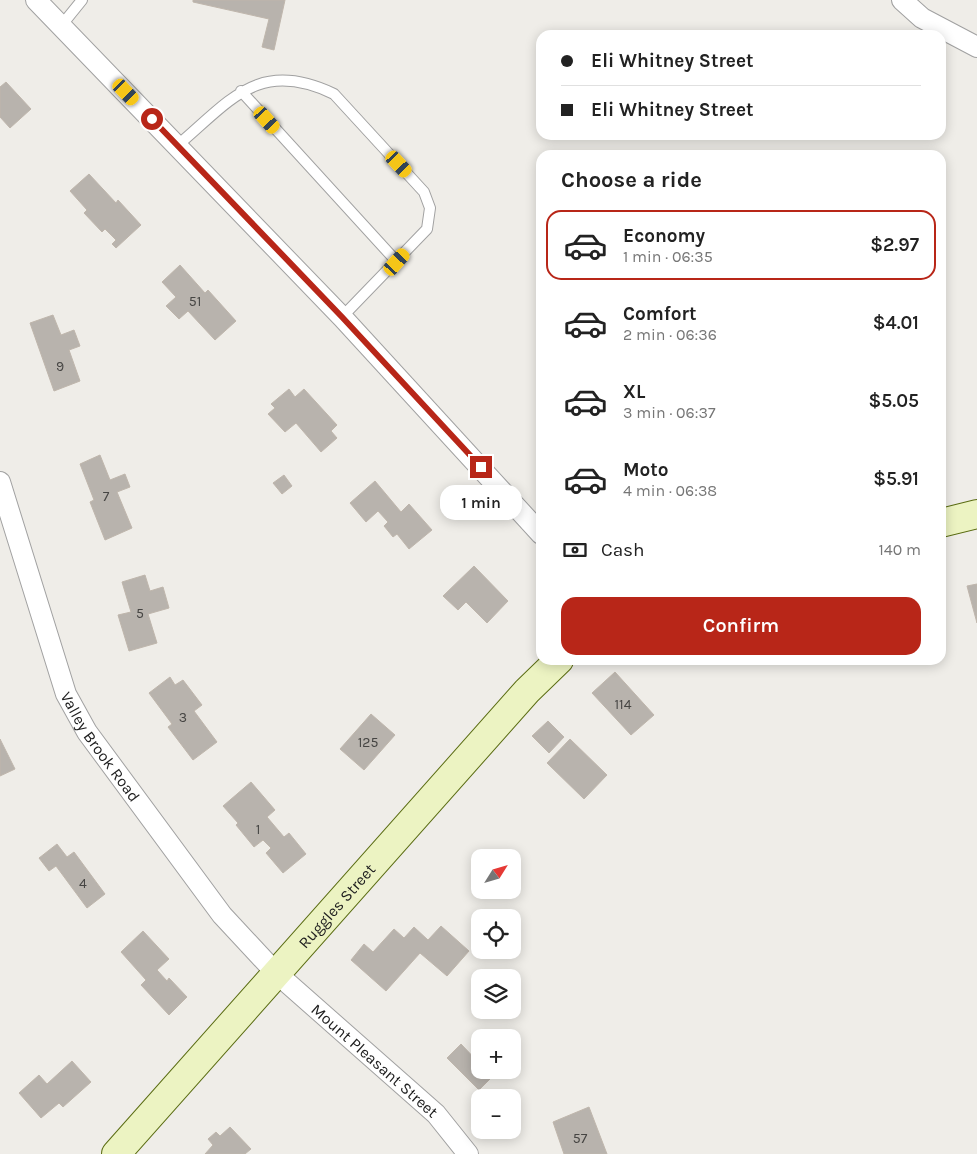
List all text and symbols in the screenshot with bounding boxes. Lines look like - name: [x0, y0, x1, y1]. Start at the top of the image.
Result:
- text: Eli Whitney Street: [591, 50, 754, 72]
- car: [110, 76, 141, 108]
- text: Eli Whitney Street: [591, 99, 754, 121]
- car: [251, 104, 282, 136]
- route start: [141, 108, 163, 130]
- car: [383, 148, 414, 180]
- text: Choose a ride: [561, 167, 702, 193]
- icon: car: [563, 223, 608, 268]
- text: Economy: [623, 225, 705, 247]
- text: $2.97: [870, 234, 919, 256]
- car: [381, 246, 412, 278]
- text: 1 min · 06:35: [623, 247, 713, 266]
- house number: 51: [189, 293, 201, 310]
- icon: car: [563, 301, 608, 346]
- text: Comfort: [623, 303, 697, 325]
- text: $4.01: [873, 312, 919, 334]
- text: 2 min · 06:36: [623, 325, 717, 344]
- house number: 9: [56, 358, 64, 375]
- icon: car: [563, 379, 608, 424]
- text: XL: [623, 381, 645, 403]
- text: $5.05: [869, 390, 919, 412]
- text: 3 min · 06:37: [623, 403, 715, 422]
- route end: [470, 456, 492, 478]
- icon: car: [563, 457, 608, 502]
- text: Moto: [623, 459, 669, 481]
- text: $5.91: [873, 468, 919, 490]
- text: 4 min · 06:38: [623, 481, 717, 500]
- callout: 1 min: [440, 484, 522, 520]
- house number: 7: [103, 488, 110, 505]
- text: 1 min: [461, 493, 501, 512]
- icon: cash: [561, 536, 589, 564]
- text: Cash: [601, 539, 645, 561]
- text: 140 m: [879, 540, 921, 559]
- button: Confirm: [561, 597, 921, 655]
- house number: 5: [136, 605, 144, 622]
- street label: Valley Brook Road: [57, 688, 144, 805]
- house number: 114: [614, 696, 632, 713]
- house number: 3: [179, 709, 187, 726]
- house number: 125: [358, 734, 378, 751]
- house number: 1: [256, 821, 260, 838]
- north arrow: [471, 849, 521, 899]
- map controls: [471, 849, 521, 1139]
- street label: Ruggles Street: [294, 860, 379, 952]
- house number: 4: [79, 875, 87, 892]
- button: locate: [471, 909, 521, 959]
- button: layers: [471, 969, 521, 1019]
- street label: Mount Pleasant Street: [307, 1000, 442, 1121]
- button: +: [471, 1029, 521, 1079]
- button: −: [471, 1089, 521, 1139]
- house number: 57: [573, 1130, 588, 1147]

